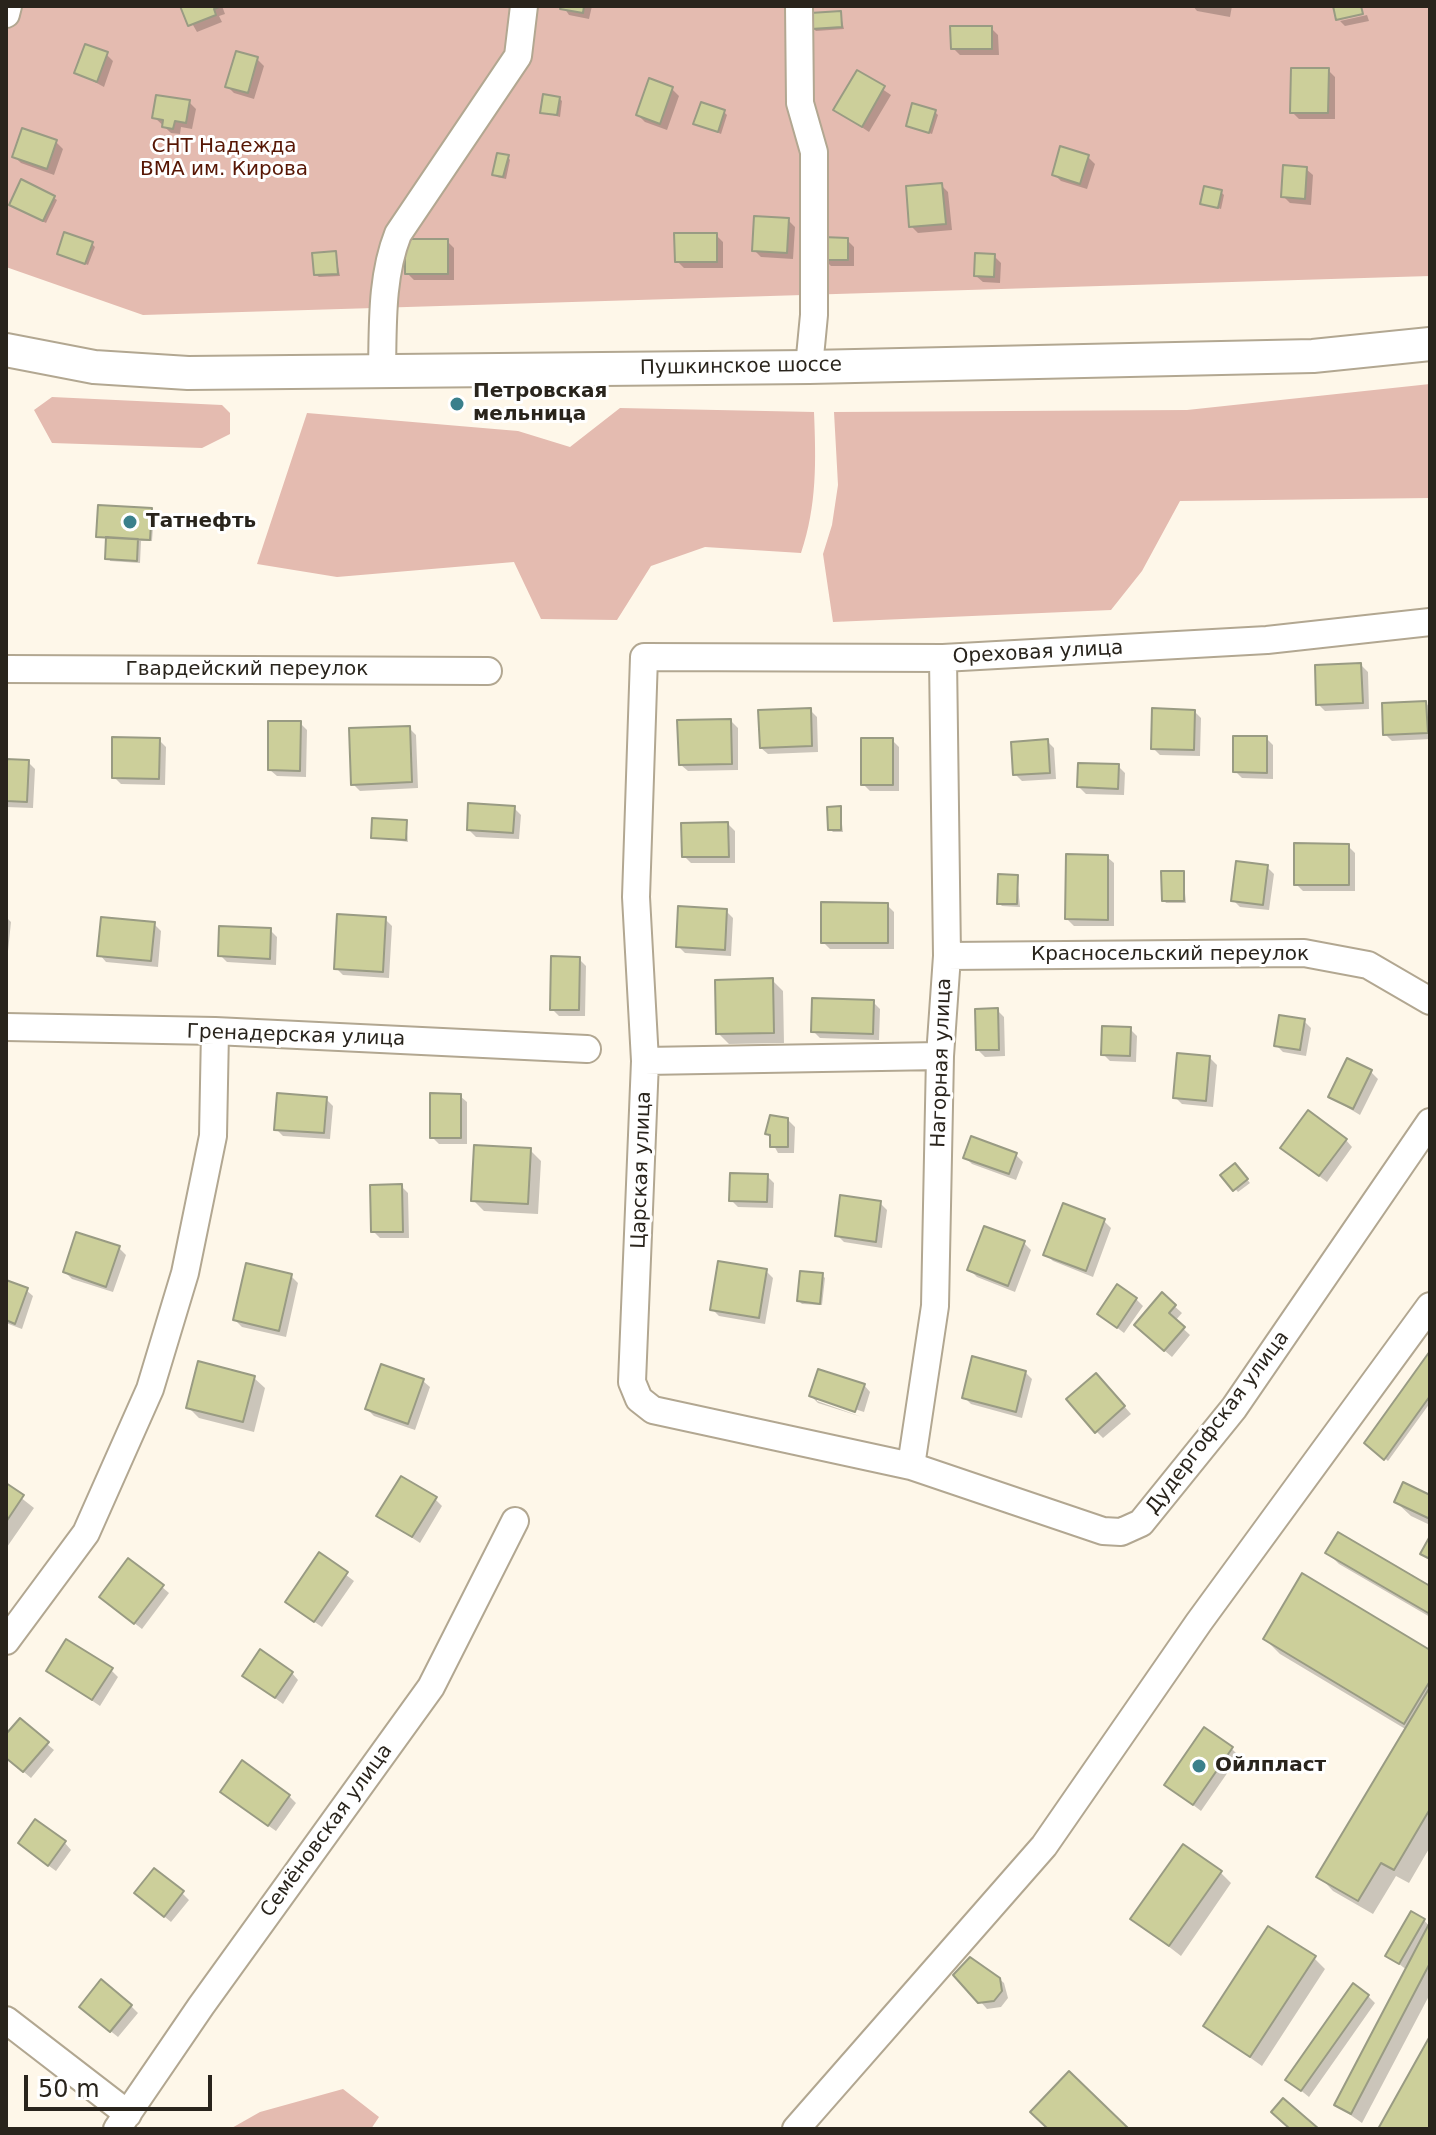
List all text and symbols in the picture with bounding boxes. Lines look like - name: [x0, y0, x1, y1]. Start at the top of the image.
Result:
- park label: СНТ Надежда ВМА им. Кирова: [140, 135, 308, 182]
- street label: Пушкинское шоссе: [640, 353, 842, 381]
- place label: Петровская мельница: [473, 380, 607, 427]
- marker: Петровская мельница: [448, 395, 466, 413]
- place label: Татнефть: [146, 510, 256, 534]
- marker: Татнефть: [121, 513, 139, 531]
- street label: Ореховая улица: [952, 637, 1124, 669]
- street label: Гвардейский переулок: [126, 658, 368, 682]
- street label: Красносельский переулок: [1031, 943, 1309, 967]
- street label: Нагорная улица: [927, 978, 957, 1148]
- street label: Гренадерская улица: [186, 1020, 406, 1052]
- street label: Царская улица: [627, 1091, 657, 1249]
- street label: Дудергофская улица: [1141, 1327, 1295, 1519]
- street label: Семёновская улица: [256, 1740, 398, 1922]
- place label: Ойлпласт: [1215, 1754, 1326, 1778]
- marker: Ойлпласт: [1190, 1757, 1208, 1775]
- scale bar: [28, 2059, 216, 2109]
- text: 50 m: [38, 2075, 100, 2103]

